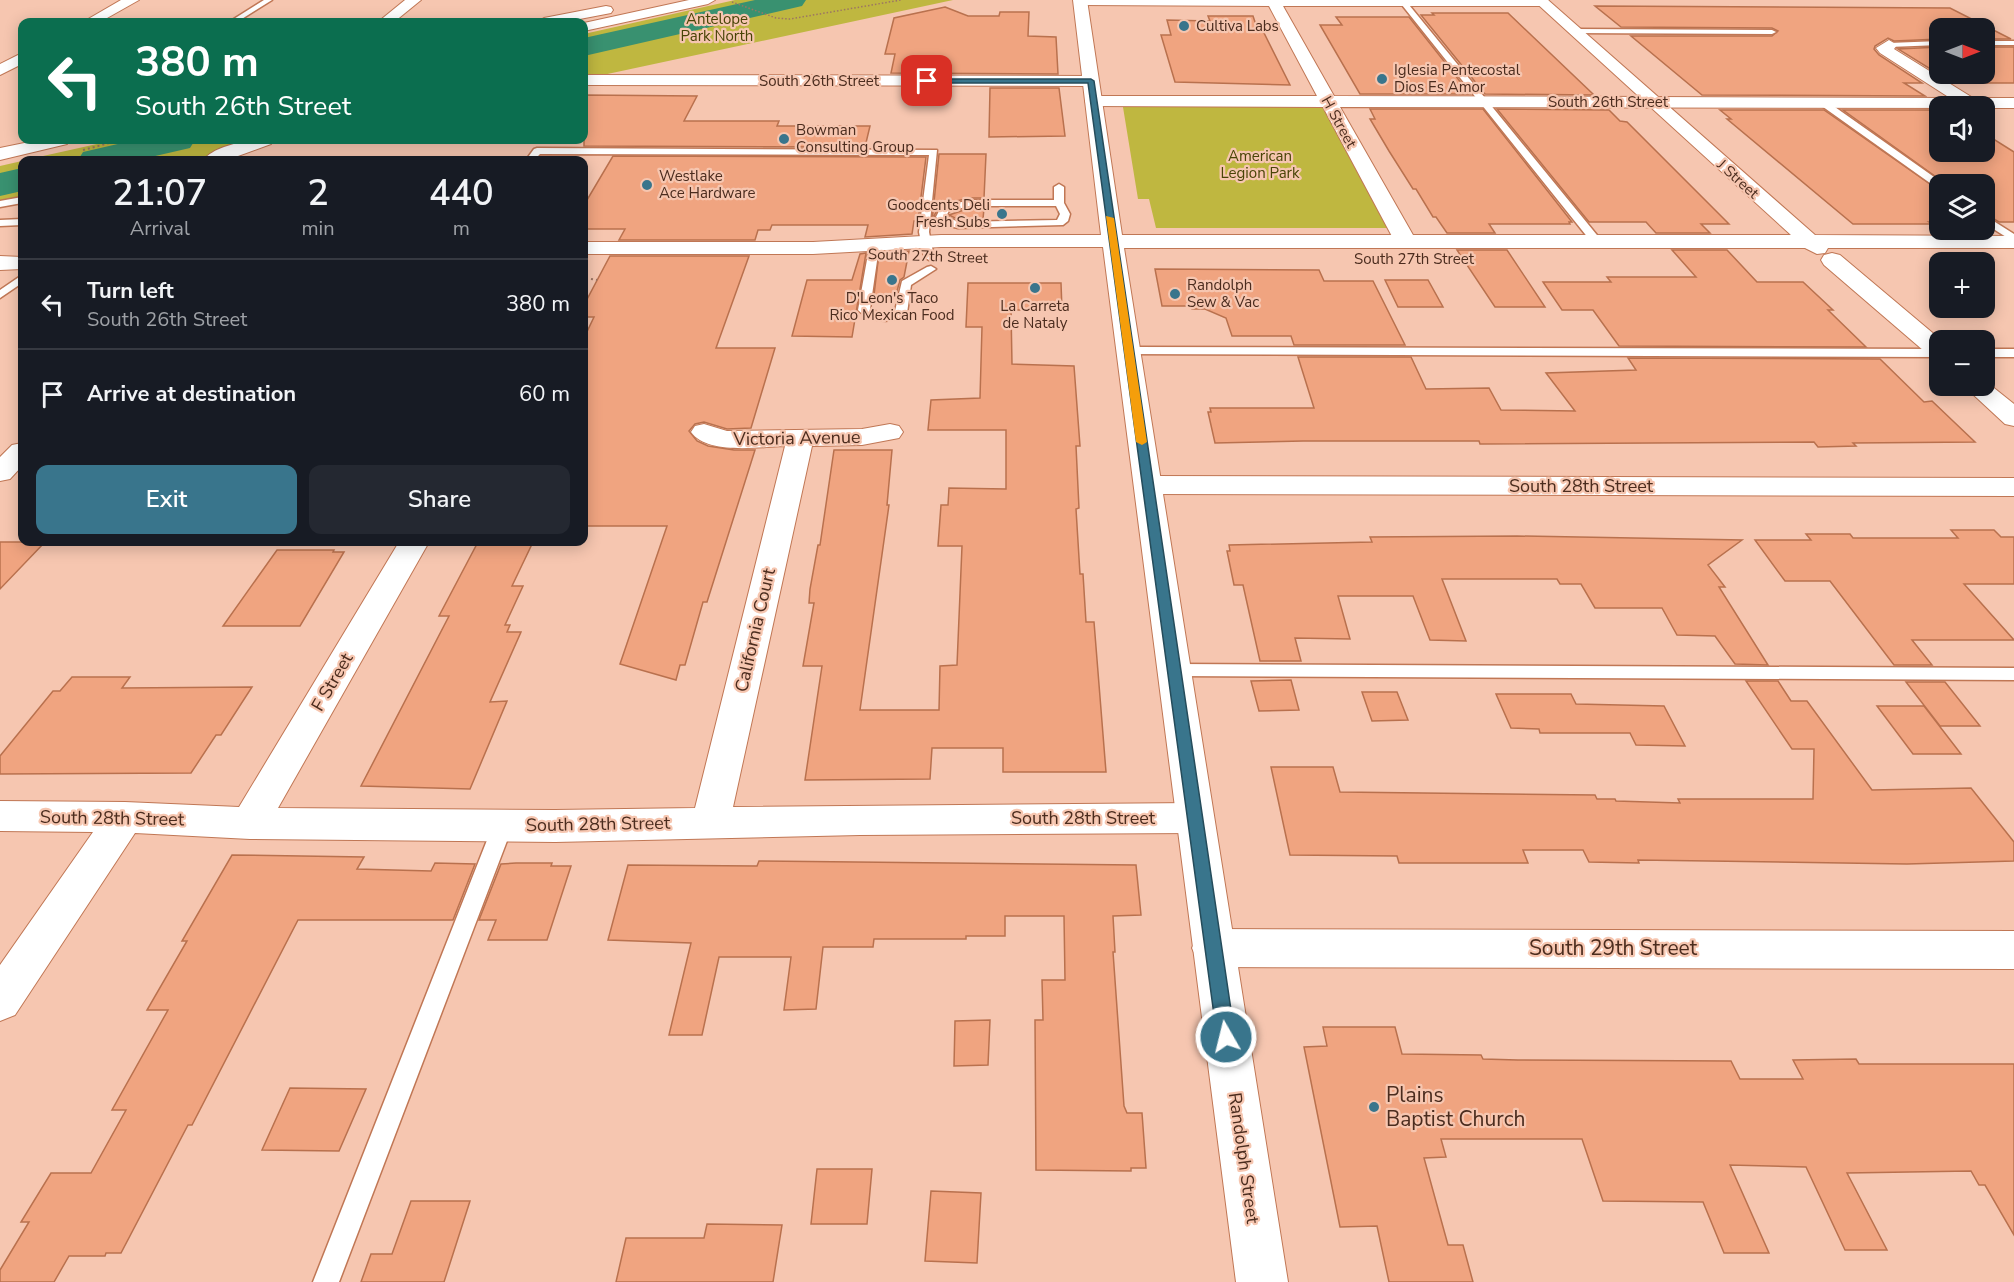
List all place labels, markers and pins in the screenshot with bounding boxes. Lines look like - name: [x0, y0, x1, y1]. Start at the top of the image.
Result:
- place label: Cultiva Labs: [1196, 16, 1279, 36]
- marker: Cultiva Labs: [1177, 19, 1191, 33]
- pin: [901, 55, 952, 106]
- place label: Iglesia Pentecostal Dios Es Amor: [1394, 60, 1521, 97]
- marker: Iglesia Pentecostal Dios Es Amor: [1375, 72, 1389, 86]
- place label: Bowman Consulting Group: [796, 120, 914, 157]
- marker: Bowman Consulting Group: [777, 132, 791, 146]
- place label: Westlake Ace Hardware: [659, 166, 756, 203]
- marker: Westlake Ace Hardware: [640, 178, 654, 192]
- place label: Goodcents Deli Fresh Subs: [887, 195, 990, 232]
- marker: Goodcents Deli Fresh Subs: [995, 207, 1009, 221]
- marker: D'Leon's Taco Rico Mexican Food: [885, 273, 899, 287]
- place label: Randolph Sew & Vac: [1187, 275, 1259, 312]
- marker: La Carreta de Nataly: [1028, 281, 1042, 295]
- marker: Randolph Sew & Vac: [1168, 287, 1182, 301]
- place label: D'Leon's Taco Rico Mexican Food: [829, 288, 955, 325]
- place label: La Carreta de Nataly: [1000, 296, 1070, 333]
- place label: Plains Baptist Church: [1386, 1081, 1525, 1133]
- marker: Plains Baptist Church: [1367, 1100, 1381, 1114]

